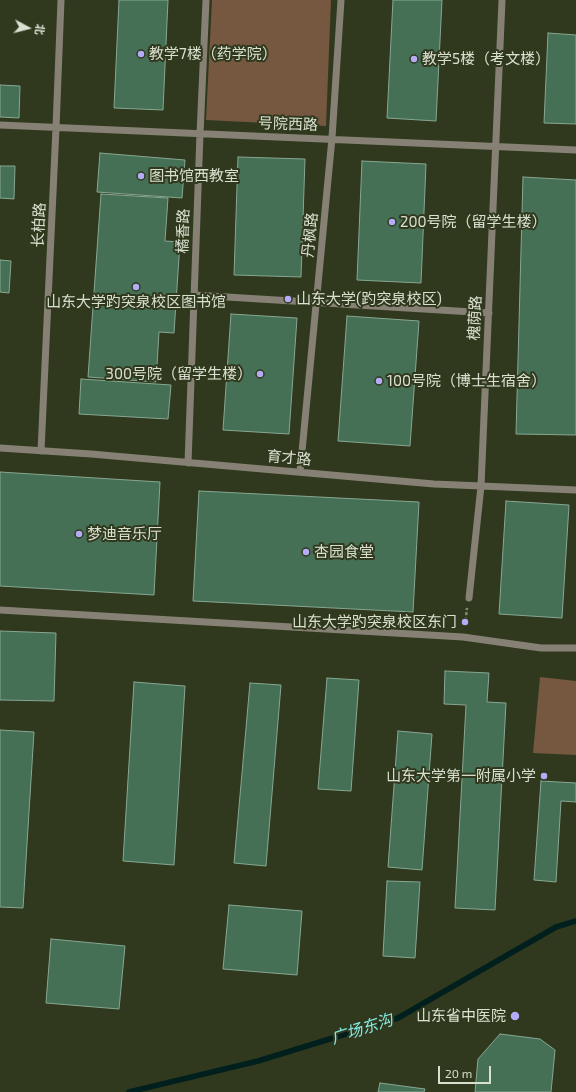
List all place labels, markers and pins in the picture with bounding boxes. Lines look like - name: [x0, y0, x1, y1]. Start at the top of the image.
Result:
- place label: 教学7楼（药学院）: [149, 45, 277, 63]
- marker: 教学7楼（药学院）: [136, 49, 146, 59]
- place label: 教学5楼（考文楼）: [422, 50, 550, 68]
- marker: 教学5楼（考文楼）: [409, 54, 419, 64]
- place label: 图书馆西教室: [149, 167, 239, 185]
- marker: 图书馆西教室: [136, 171, 146, 181]
- place label: 200号院（留学生楼）: [400, 213, 547, 231]
- marker: 200号院（留学生楼）: [387, 217, 397, 227]
- marker: 山东大学趵突泉校区图书馆: [131, 282, 141, 292]
- place label: 山东大学(趵突泉校区): [296, 290, 442, 308]
- place label: 山东大学趵突泉校区图书馆: [46, 293, 226, 311]
- marker: 山东大学(趵突泉校区): [283, 294, 293, 304]
- place label: 300号院（留学生楼）: [106, 365, 252, 383]
- marker: 300号院（留学生楼）: [255, 369, 265, 379]
- place label: 100号院（博士生宿舍）: [387, 372, 546, 390]
- marker: 100号院（博士生宿舍）: [374, 376, 384, 386]
- place label: 梦迪音乐厅: [87, 525, 162, 543]
- marker: 梦迪音乐厅: [74, 529, 84, 539]
- place label: 杏园食堂: [314, 543, 374, 561]
- marker: 杏园食堂: [301, 547, 311, 557]
- place label: 山东大学趵突泉校区东门: [292, 613, 457, 631]
- marker: 山东大学趵突泉校区东门: [460, 617, 470, 627]
- place label: 山东大学第一附属小学: [386, 767, 536, 785]
- marker: 山东大学第一附属小学: [539, 771, 549, 781]
- place label: 山东省中医院: [416, 1007, 506, 1025]
- marker: 山东省中医院: [509, 1010, 521, 1022]

